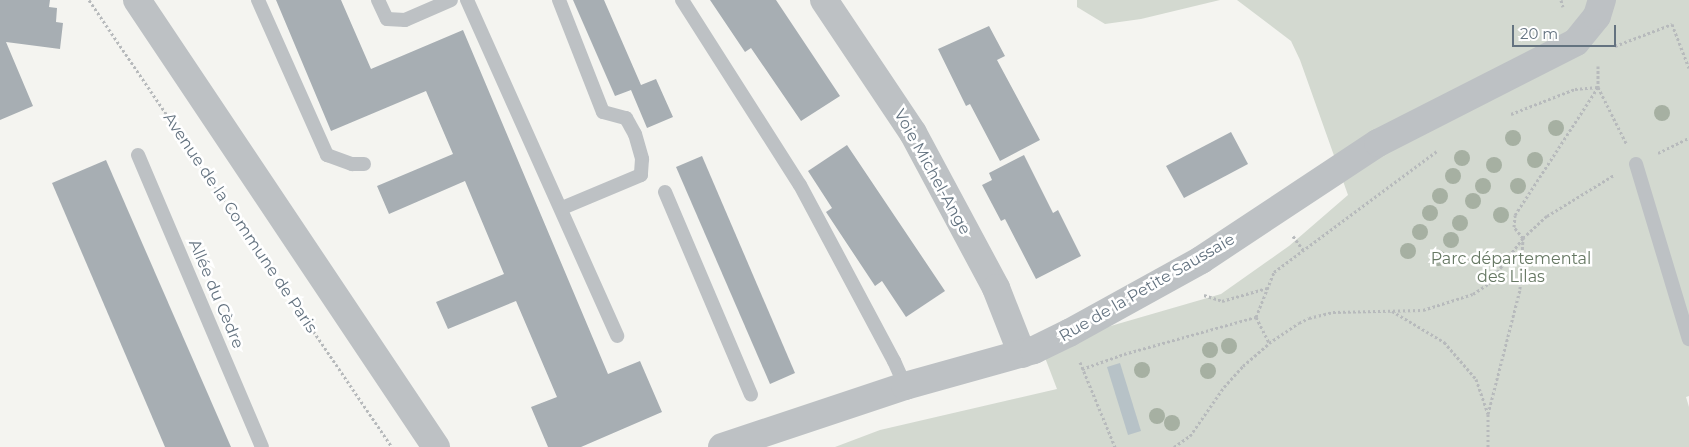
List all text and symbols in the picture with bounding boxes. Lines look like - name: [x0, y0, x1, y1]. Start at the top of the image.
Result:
- scale bar: [1514, 15, 1618, 47]
- text: 20 m: [1520, 24, 1558, 43]
- street label: Voie Michel-Ange: [890, 106, 974, 238]
- street label: Avenue de la Commune de Paris: [159, 109, 321, 337]
- street label: Rue de la Petite Saussaie: [1056, 230, 1238, 346]
- street label: Allée du Cèdre: [184, 237, 248, 351]
- park label: Parc départemental des Lilas: [1431, 249, 1591, 287]

